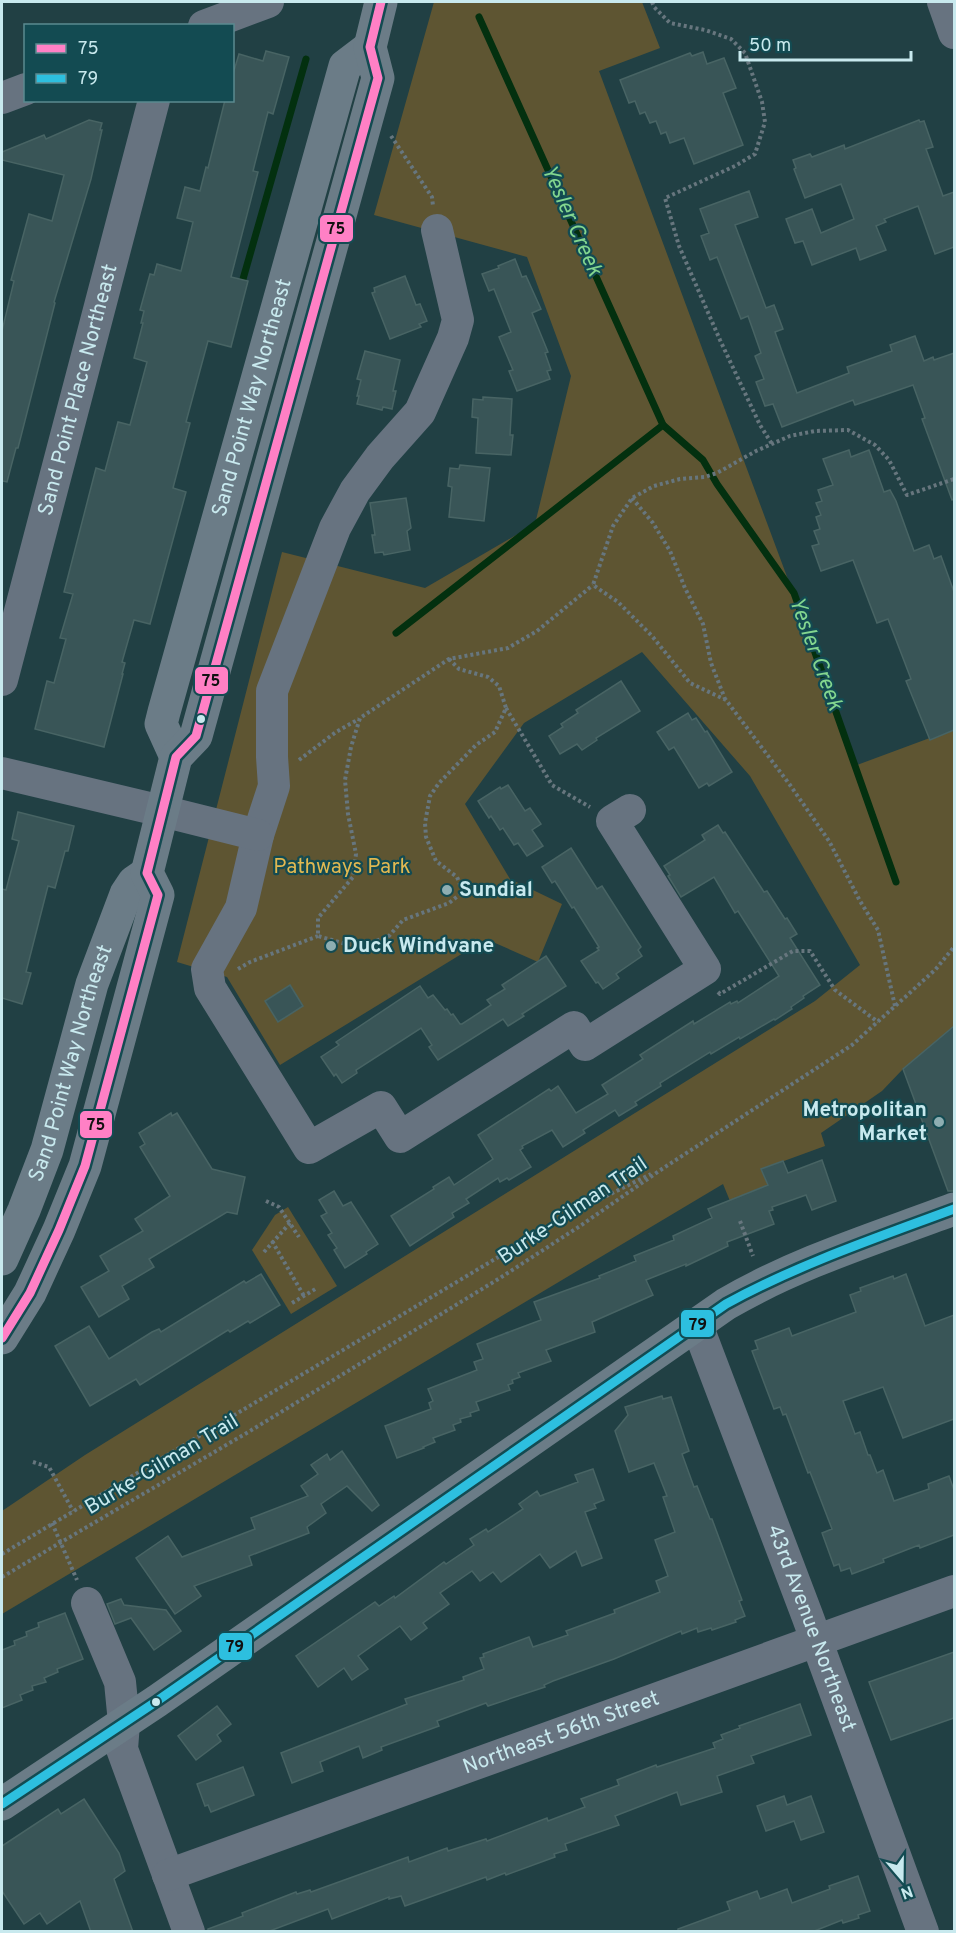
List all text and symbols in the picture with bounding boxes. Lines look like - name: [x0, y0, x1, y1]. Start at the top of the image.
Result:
- legend: [24, 24, 234, 102]
- scale bar: [740, 24, 911, 62]
- text: 50 m: [749, 35, 791, 58]
- text: 75: [78, 38, 99, 61]
- text: 79: [78, 68, 98, 91]
- water label: Yesler Creek: [535, 161, 608, 282]
- line badge: 75: [319, 214, 354, 243]
- text: 75: [327, 220, 345, 240]
- street label: Sand Point Place Northeast: [32, 261, 124, 519]
- street label: Sand Point Way Northeast: [206, 276, 298, 520]
- water label: Yesler Creek: [782, 594, 848, 715]
- line badge: 75: [194, 666, 229, 695]
- text: 75: [202, 672, 220, 692]
- unlabelled marker: [195, 713, 207, 725]
- park label: Pathways Park: [273, 854, 411, 881]
- place label: Sundial: [459, 877, 533, 904]
- marker: Sundial: [440, 883, 454, 897]
- place label: Duck Windvane: [343, 933, 494, 960]
- marker: Duck Windvane: [324, 939, 338, 953]
- street label: Sand Point Way Northeast: [23, 941, 119, 1186]
- place label: Metropolitan Market: [803, 1097, 927, 1148]
- line badge: 75: [79, 1110, 113, 1139]
- marker: Metropolitan Market: [932, 1115, 946, 1129]
- text: 75: [87, 1116, 105, 1136]
- street label: Burke-Gilman Trail: [493, 1151, 653, 1271]
- line badge: 79: [680, 1309, 715, 1338]
- text: 79: [689, 1316, 707, 1336]
- street label: Burke-Gilman Trail: [80, 1408, 244, 1522]
- street label: 43rd Avenue Northeast: [760, 1521, 862, 1735]
- line badge: 79: [218, 1632, 253, 1661]
- text: 79: [226, 1638, 244, 1658]
- street label: Northeast 56th Street: [459, 1685, 663, 1781]
- unlabelled marker: [150, 1696, 162, 1708]
- north arrow: [872, 1849, 932, 1909]
- text: N: [898, 1880, 915, 1903]

